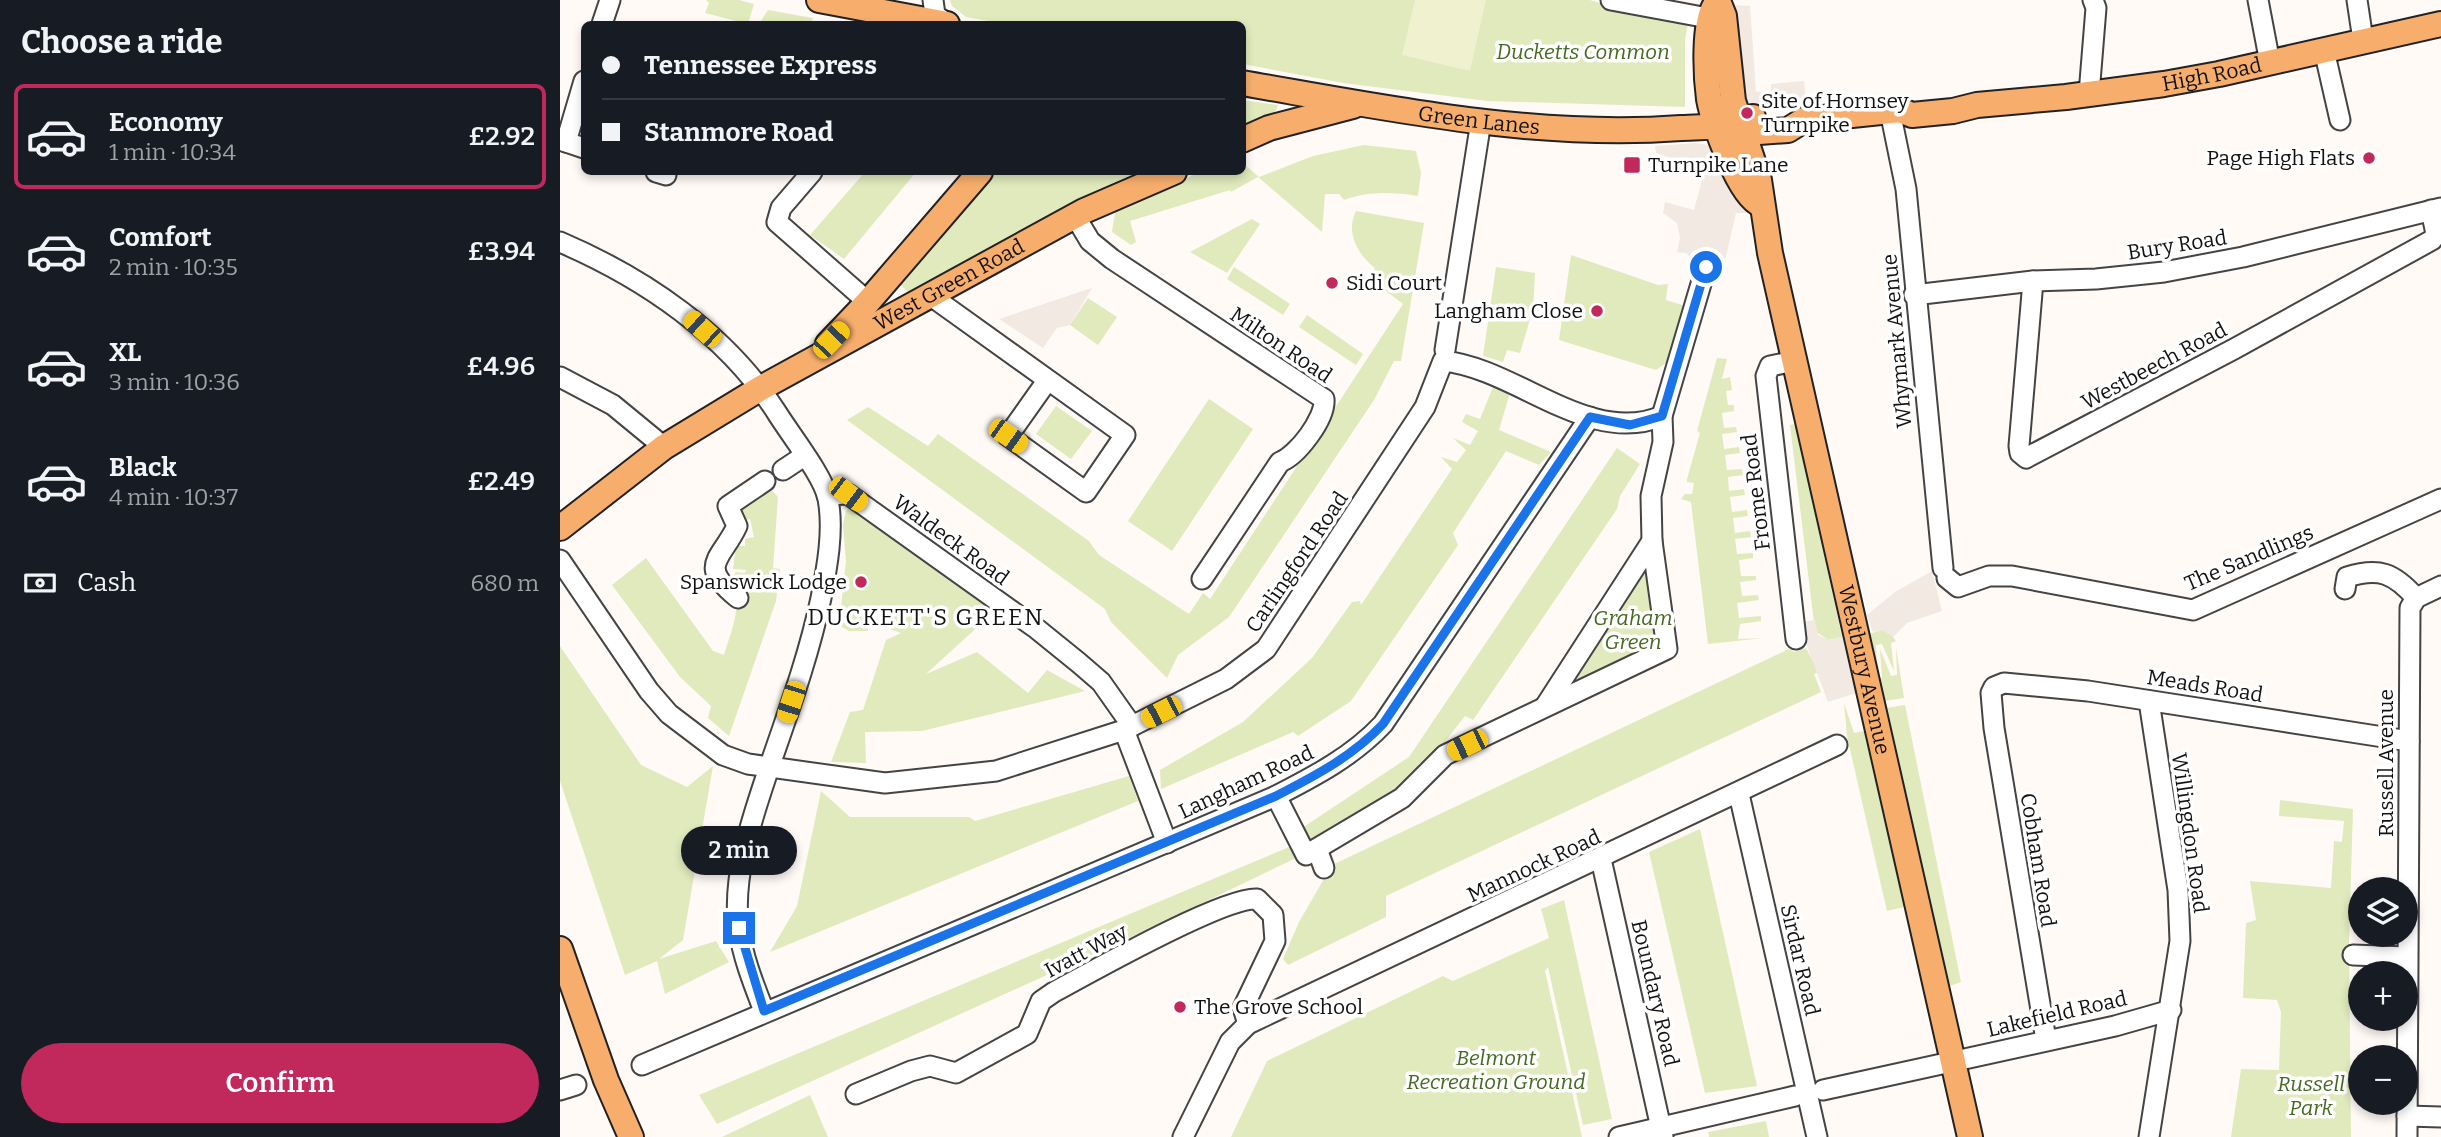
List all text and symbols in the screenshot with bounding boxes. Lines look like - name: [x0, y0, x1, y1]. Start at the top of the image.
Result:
- text: Choose a ride: [21, 23, 222, 61]
- park label: Ducketts Common: [1496, 39, 1670, 65]
- text: Tennessee Express: [644, 50, 877, 81]
- street label: High Road: [2160, 52, 2264, 97]
- place label: Site of Hornsey Turnpike: [1761, 88, 1910, 138]
- street label: Green Lanes: [1416, 100, 1541, 140]
- icon: car: [25, 105, 88, 168]
- marker: Site of Hornsey Turnpike: [1739, 105, 1755, 121]
- text: Economy: [109, 107, 223, 138]
- text: Stanmore Road: [644, 117, 834, 148]
- text: £2.92: [468, 121, 535, 152]
- text: 1 min · 10:34: [109, 138, 236, 166]
- place label: Page High Flats: [2206, 145, 2355, 171]
- marker: Page High Flats: [2361, 150, 2377, 166]
- place label: Turnpike Lane: [1648, 152, 1788, 178]
- marker: Turnpike Lane: [1622, 155, 1642, 175]
- icon: car: [25, 220, 88, 283]
- text: Comfort: [109, 222, 212, 253]
- street label: Bury Road: [2125, 224, 2229, 266]
- street label: West Green Road: [870, 233, 1029, 337]
- text: £3.94: [468, 236, 535, 267]
- route start: [1690, 251, 1722, 283]
- text: 2 min · 10:35: [109, 253, 238, 281]
- street label: Whymark Avenue: [1876, 253, 1918, 429]
- place label: Sidi Court: [1346, 270, 1442, 296]
- marker: Sidi Court: [1324, 275, 1340, 291]
- place label: Langham Close: [1434, 298, 1583, 324]
- street label: Milton Road: [1225, 301, 1337, 389]
- marker: Langham Close: [1589, 303, 1605, 319]
- car: [680, 307, 725, 351]
- street label: Westbeech Road: [2077, 317, 2231, 415]
- car: [809, 318, 854, 362]
- icon: car: [25, 335, 88, 398]
- text: XL: [109, 337, 141, 368]
- text: £4.96: [466, 351, 535, 382]
- text: 3 min · 10:36: [109, 368, 240, 396]
- car: [985, 415, 1032, 457]
- street label: Frome Road: [1736, 432, 1776, 552]
- icon: car: [25, 450, 88, 513]
- text: Black: [109, 452, 177, 483]
- text: £2.49: [467, 466, 535, 497]
- car: [825, 473, 872, 515]
- text: 4 min · 10:37: [109, 483, 238, 511]
- street label: Carlingford Road: [1240, 487, 1354, 637]
- street label: Waldeck Road: [888, 489, 1014, 591]
- street label: The Sandlings: [2181, 519, 2317, 597]
- icon: cash: [21, 564, 59, 602]
- text: Cash: [77, 567, 136, 598]
- text: 680 m: [470, 569, 539, 597]
- place label: Spanswick Lodge: [680, 569, 847, 595]
- marker: Spanswick Lodge: [853, 574, 869, 590]
- street label: Westbury Avenue: [1833, 583, 1896, 757]
- district label: DUCKETT'S GREEN: [808, 603, 1044, 631]
- park label: Graham Green: [1593, 605, 1673, 655]
- street label: Meads Road: [2145, 664, 2265, 708]
- car: [775, 679, 808, 725]
- street label: Russell Avenue: [2373, 689, 2399, 837]
- car: [1138, 693, 1185, 731]
- car: [1444, 726, 1491, 764]
- street label: Langham Road: [1174, 739, 1318, 825]
- street label: Willingdon Road: [2166, 751, 2214, 915]
- street label: Cobham Road: [2015, 791, 2061, 929]
- street label: Mannock Road: [1463, 824, 1605, 908]
- callout: 2 min: [681, 827, 797, 876]
- text: 2 min: [709, 836, 769, 864]
- map controls: [2348, 877, 2418, 1115]
- button: layers: [2348, 877, 2418, 947]
- street label: Sirdar Road: [1775, 902, 1825, 1018]
- route end: [723, 912, 755, 944]
- street label: Boundary Road: [1626, 917, 1684, 1069]
- street label: Ivatt Way: [1040, 918, 1133, 984]
- button: +: [2348, 961, 2418, 1031]
- street label: Lakefield Road: [1984, 985, 2130, 1043]
- place label: The Grove School: [1194, 994, 1363, 1020]
- marker: The Grove School: [1172, 999, 1188, 1015]
- button: Confirm: [21, 1043, 539, 1123]
- park label: Belmont Recreation Ground: [1407, 1045, 1585, 1095]
- button: −: [2348, 1045, 2418, 1115]
- park label: Russell Park: [2277, 1071, 2345, 1121]

